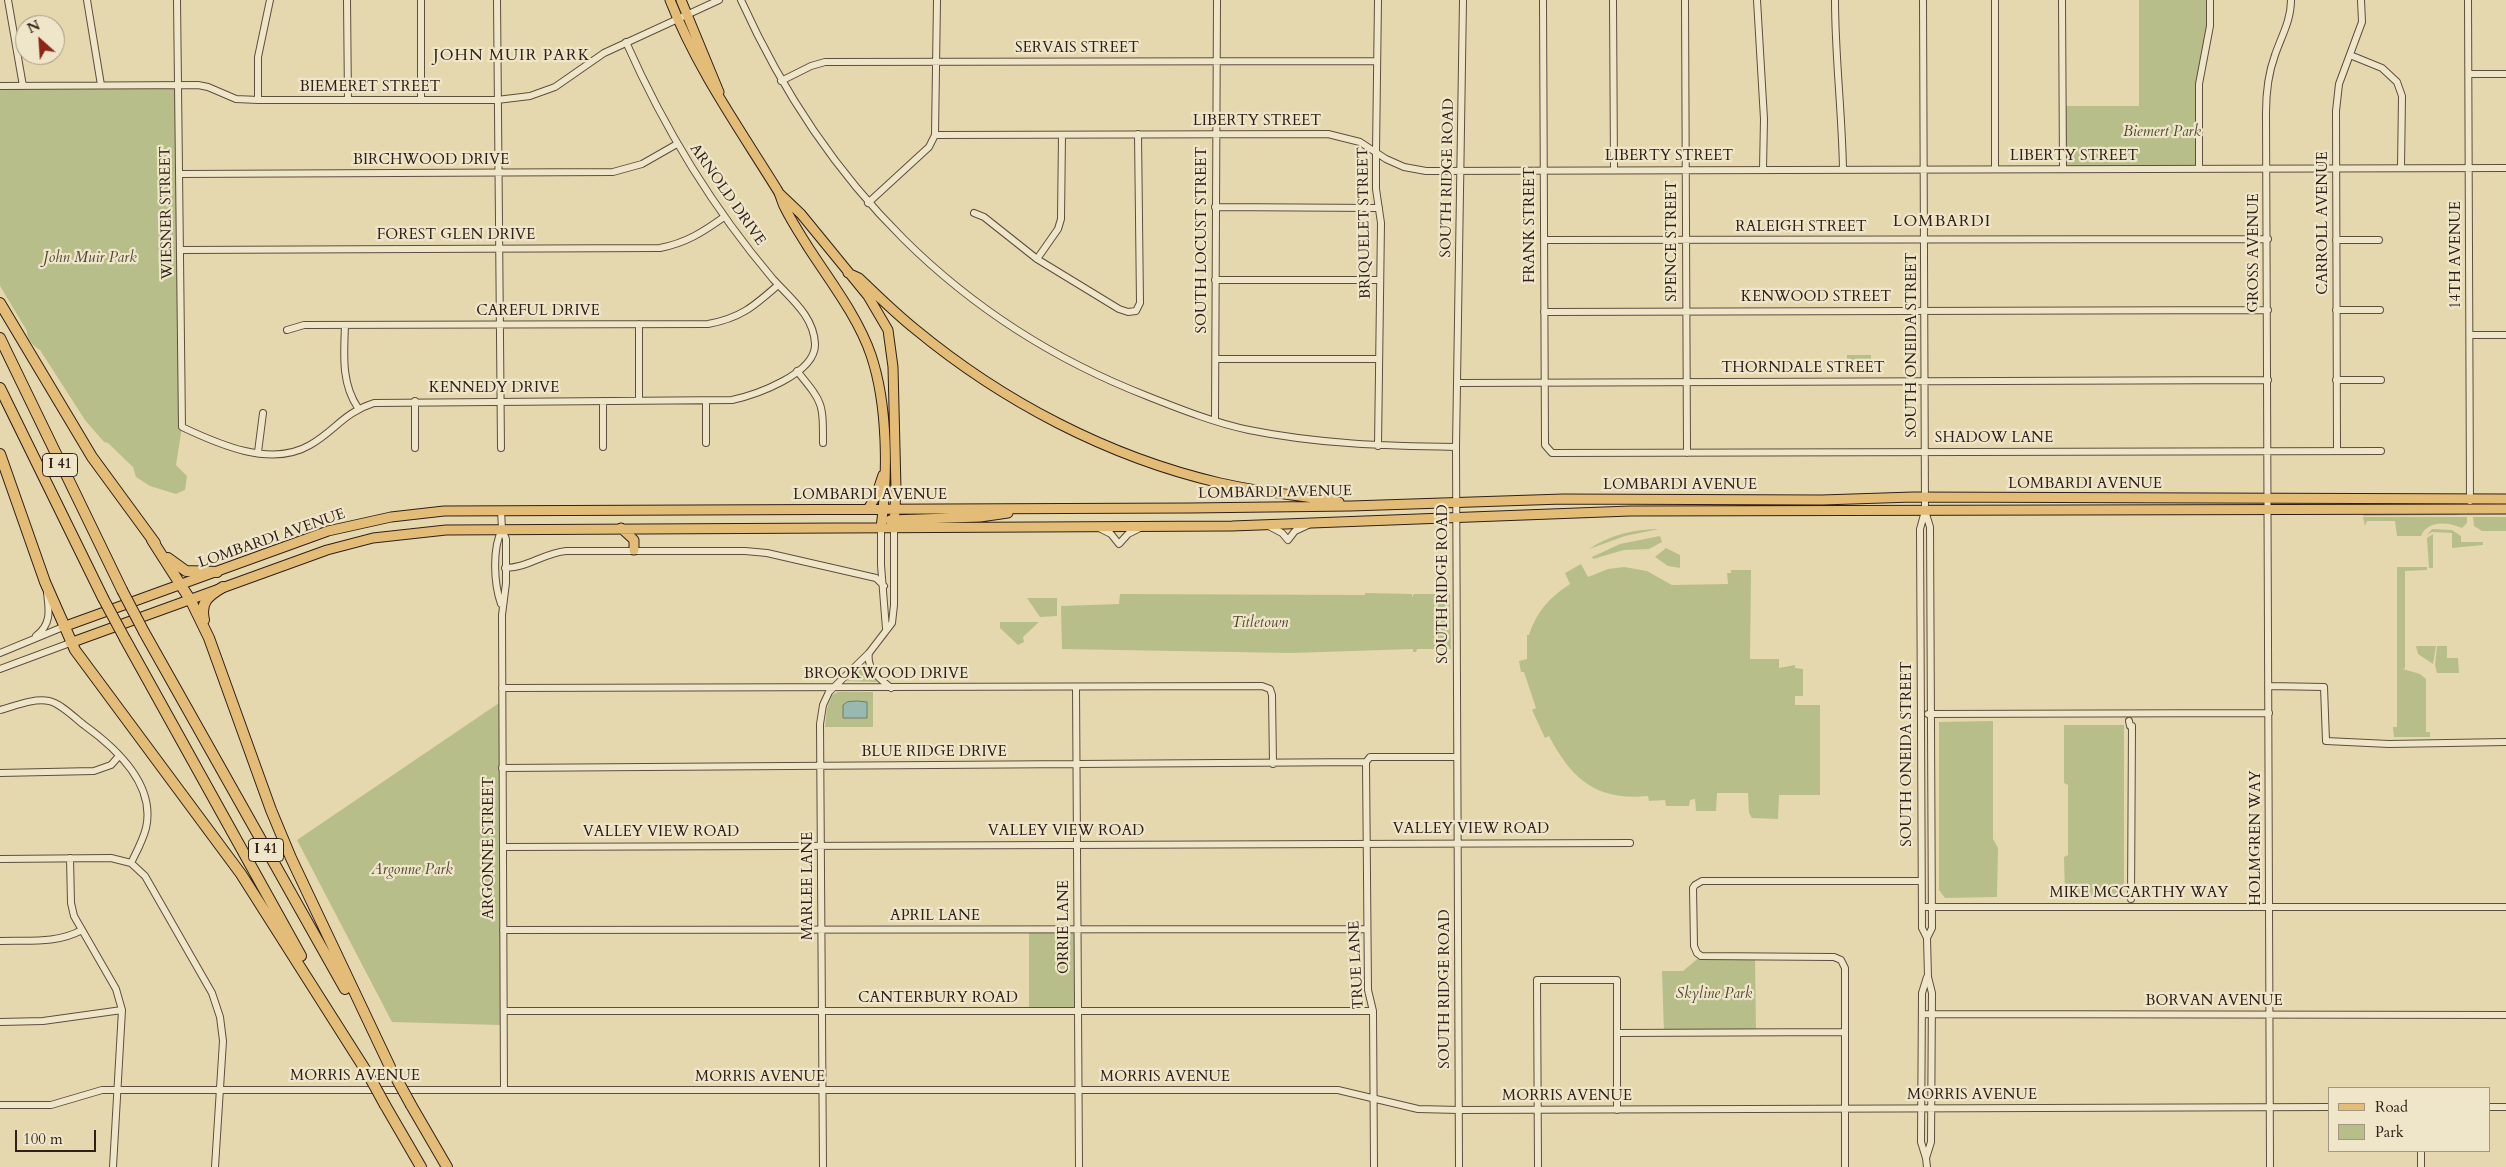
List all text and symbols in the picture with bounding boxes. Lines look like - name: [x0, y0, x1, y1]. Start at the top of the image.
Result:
- north arrow: [15, 15, 65, 65]
- text: N: [24, 16, 43, 38]
- street label: SERVAIS STREET: [1015, 40, 1139, 58]
- district label: JOHN MUIR PARK: [432, 46, 592, 66]
- street label: BIEMERET STREET: [299, 79, 441, 97]
- street label: SOUTH RIDGE ROAD: [1438, 98, 1458, 258]
- street label: LIBERTY STREET: [1193, 113, 1321, 131]
- park label: Biemert Park: [2123, 124, 2201, 142]
- street label: ARNOLD DRIVE: [685, 141, 769, 249]
- street label: WIESNER STREET: [157, 146, 177, 280]
- street label: SOUTH LOCUST STREET: [1194, 146, 1212, 334]
- street label: BRIQUELET STREET: [1355, 147, 1375, 299]
- street label: LIBERTY STREET: [1605, 148, 1733, 166]
- street label: LIBERTY STREET: [2010, 148, 2138, 166]
- street label: CARROLL AVENUE: [2315, 151, 2333, 295]
- street label: BIRCHWOOD DRIVE: [353, 152, 509, 170]
- street label: FRANK STREET: [1522, 167, 1540, 283]
- street label: SPENCE STREET: [1664, 180, 1682, 302]
- street label: GROSS AVENUE: [2246, 193, 2264, 313]
- street label: 14TH AVENUE: [2448, 201, 2466, 309]
- district label: LOMBARDI: [1892, 212, 1992, 232]
- street label: RALEIGH STREET: [1735, 219, 1867, 237]
- street label: FOREST GLEN DRIVE: [377, 227, 535, 245]
- park label: John Muir Park: [43, 250, 137, 268]
- street label: SOUTH ONEIDA STREET: [1904, 252, 1922, 438]
- street label: KENWOOD STREET: [1741, 289, 1891, 307]
- street label: CAREFUL DRIVE: [476, 303, 600, 321]
- street label: THORNDALE STREET: [1721, 360, 1885, 378]
- street label: KENNEDY DRIVE: [429, 380, 559, 398]
- street label: SHADOW LANE: [1935, 430, 2053, 448]
- road number: I 41: [42, 454, 78, 476]
- street label: LOMBARDI AVENUE: [2008, 476, 2162, 494]
- street label: LOMBARDI AVENUE: [1603, 477, 1757, 495]
- street label: LOMBARDI AVENUE: [1198, 483, 1352, 503]
- street label: LOMBARDI AVENUE: [793, 487, 947, 505]
- street label: SOUTH RIDGE ROAD: [1435, 504, 1453, 664]
- street label: LOMBARDI AVENUE: [196, 505, 348, 573]
- park label: Titletown: [1232, 615, 1288, 633]
- street label: SOUTH ONEIDA STREET: [1899, 661, 1917, 847]
- street label: BROOKWOOD DRIVE: [804, 666, 968, 684]
- street label: BLUE RIDGE DRIVE: [861, 744, 1007, 762]
- street label: HOLMGREN WAY: [2248, 770, 2266, 906]
- street label: ARGONNE STREET: [481, 776, 499, 920]
- street label: VALLEY VIEW ROAD: [1393, 821, 1549, 839]
- street label: VALLEY VIEW ROAD: [988, 823, 1144, 841]
- street label: VALLEY VIEW ROAD: [583, 824, 739, 842]
- street label: MARLEE LANE: [800, 832, 818, 940]
- road number: I 41: [248, 838, 284, 862]
- park label: Argonne Park: [371, 862, 453, 880]
- street label: ORRIE LANE: [1056, 880, 1074, 974]
- street label: MIKE MCCARTHY WAY: [2049, 885, 2229, 903]
- street label: APRIL LANE: [890, 908, 980, 926]
- street label: SOUTH RIDGE ROAD: [1437, 909, 1455, 1069]
- street label: TRUE LANE: [1346, 920, 1368, 1010]
- park label: Skyline Park: [1676, 986, 1752, 1004]
- street label: CANTERBURY ROAD: [858, 990, 1018, 1008]
- street label: BORVAN AVENUE: [2145, 993, 2283, 1011]
- street label: MORRIS AVENUE: [290, 1068, 420, 1086]
- street label: MORRIS AVENUE: [695, 1069, 825, 1087]
- street label: MORRIS AVENUE: [1100, 1069, 1230, 1087]
- street label: MORRIS AVENUE: [1907, 1087, 2037, 1105]
- legend: [2328, 1087, 2491, 1152]
- street label: MORRIS AVENUE: [1502, 1088, 1632, 1106]
- text: Road: [2375, 1097, 2408, 1117]
- scale bar: [18, 1120, 99, 1152]
- text: Park: [2375, 1122, 2404, 1142]
- text: 100 m: [23, 1129, 63, 1149]

